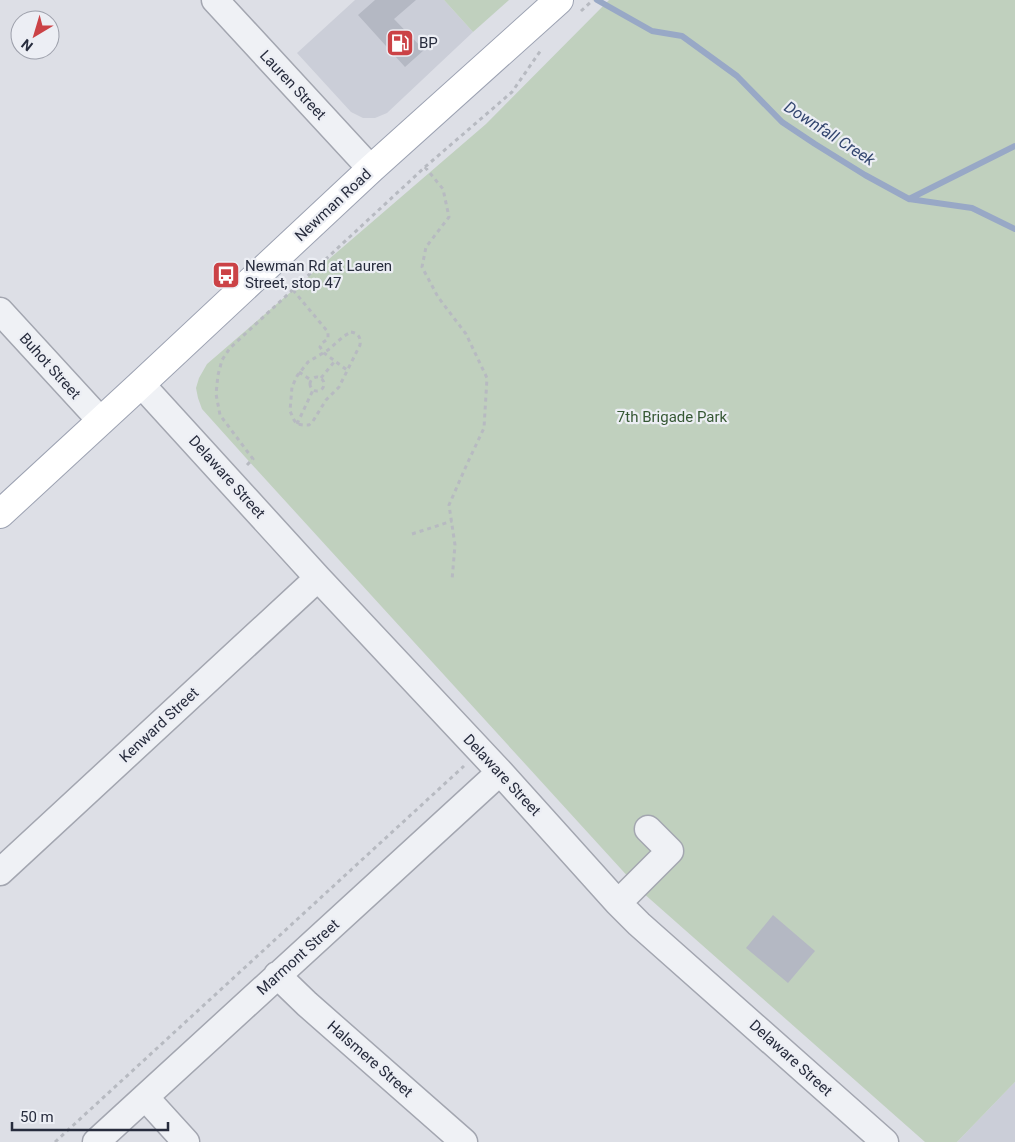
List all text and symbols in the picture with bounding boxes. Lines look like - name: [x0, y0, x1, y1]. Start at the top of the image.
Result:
- north arrow: [10, 10, 60, 60]
- fuel station icon: BP: [385, 28, 415, 58]
- place label: BP: [419, 34, 438, 52]
- text: N: [18, 36, 36, 55]
- street label: Lauren Street: [256, 46, 330, 124]
- water label: Downfall Creek: [781, 97, 880, 170]
- street label: Newman Road: [291, 165, 375, 245]
- place label: Newman Rd at Lauren Street, stop 47: [245, 257, 392, 292]
- bus stop icon: Newman Rd at Lauren Street, stop 47: [211, 260, 241, 290]
- street label: Buhot Street: [16, 329, 84, 403]
- park label: 7th Brigade Park: [617, 408, 728, 426]
- street label: Delaware Street: [185, 432, 269, 522]
- street label: Kenward Street: [116, 684, 202, 766]
- street label: Delaware Street: [460, 730, 545, 820]
- street label: Marmont Street: [253, 915, 343, 999]
- street label: Delaware Street: [746, 1016, 836, 1100]
- street label: Halsmere Street: [324, 1017, 417, 1101]
- scale bar: [12, 1100, 169, 1132]
- text: 50 m: [20, 1108, 54, 1126]

